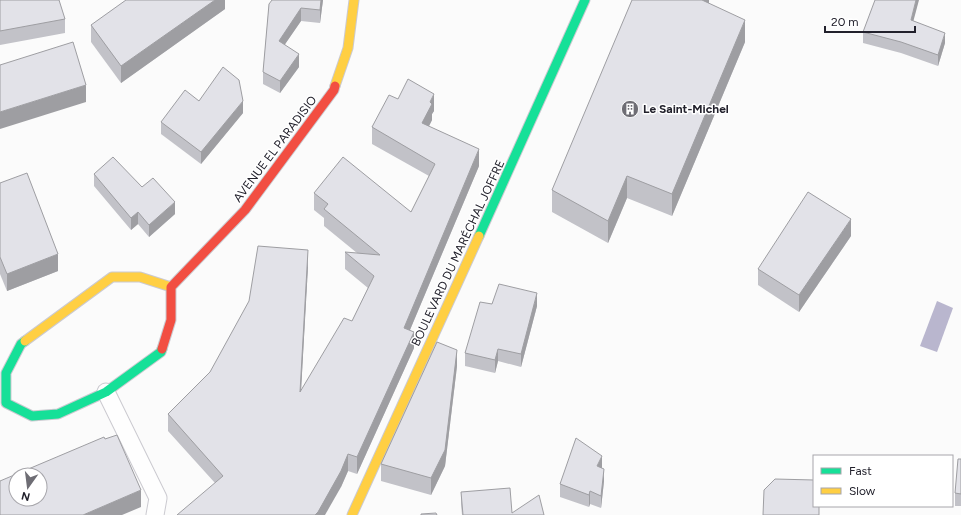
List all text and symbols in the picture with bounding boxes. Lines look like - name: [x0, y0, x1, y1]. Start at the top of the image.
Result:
- scale bar: [825, 8, 915, 34]
- text: 20 m: [831, 15, 859, 29]
- street label: AVENUE EL PARADISIO: [230, 93, 320, 205]
- building icon: Le Saint-Michel: [620, 99, 640, 119]
- place label: Le Saint-Michel: [643, 102, 729, 116]
- street label: BOULEVARD DU MARÉCHAL JOFFRE: [409, 158, 507, 348]
- legend: [813, 455, 953, 507]
- text: Fast: [849, 464, 872, 478]
- north arrow: [8, 467, 48, 507]
- text: Slow: [849, 484, 876, 498]
- text: N: [20, 489, 31, 504]

